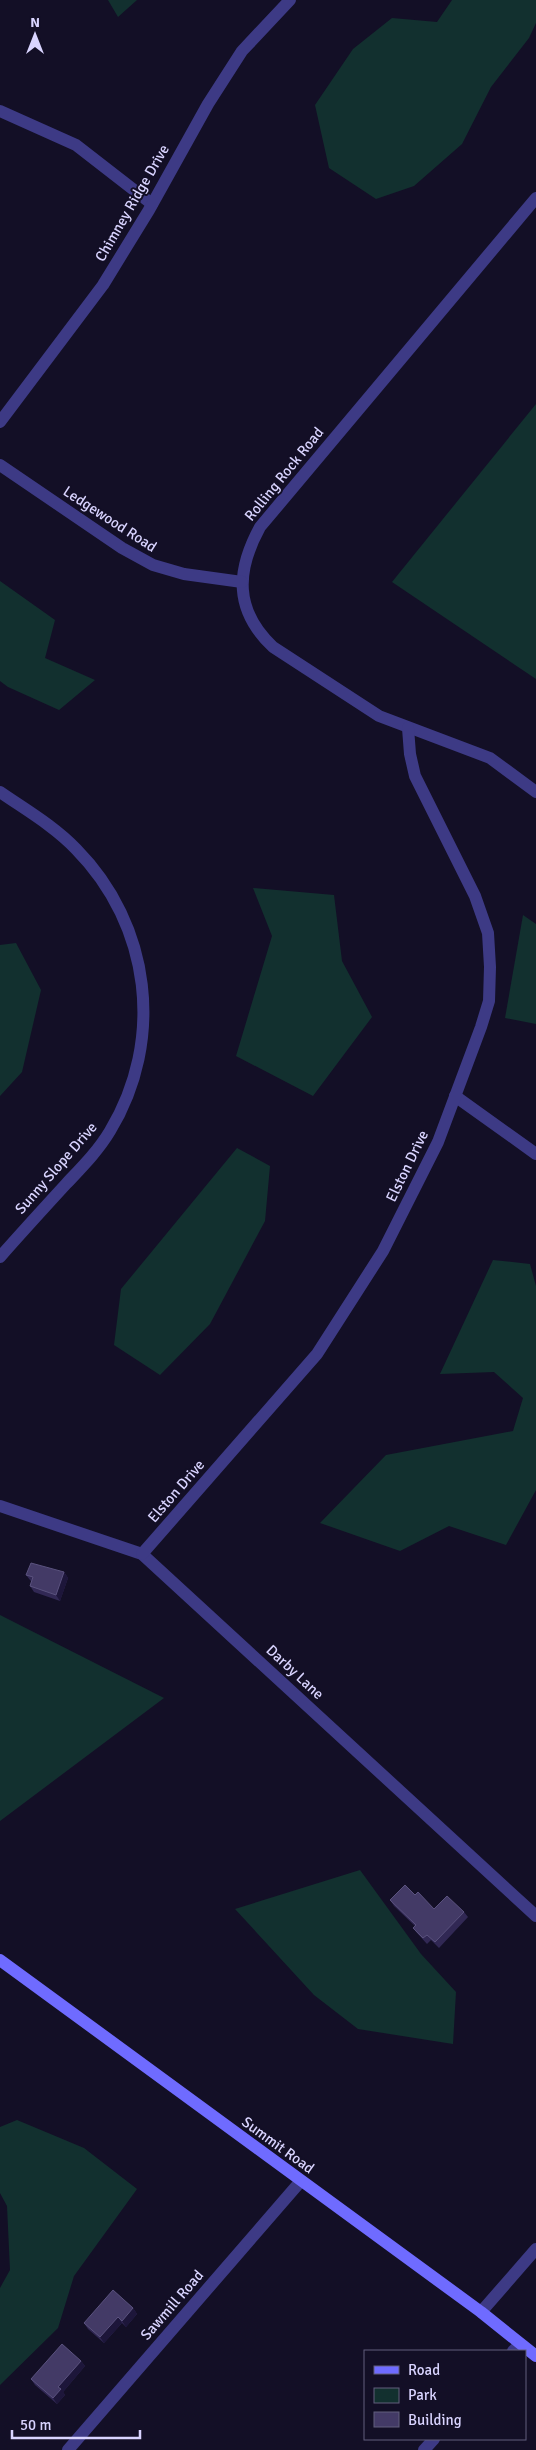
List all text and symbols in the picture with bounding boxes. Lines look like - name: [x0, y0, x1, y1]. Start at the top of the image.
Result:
- north arrow: [10, 10, 60, 60]
- text: N: [30, 14, 40, 31]
- street label: Chimney Ridge Drive: [91, 141, 173, 265]
- street label: Rolling Rock Road: [241, 424, 327, 524]
- street label: Ledgewood Road: [60, 482, 160, 556]
- street label: Sunny Slope Drive: [11, 1118, 101, 1218]
- street label: Elston Drive: [382, 1127, 432, 1205]
- street label: Elston Drive: [144, 1456, 208, 1526]
- street label: Darby Lane: [263, 1641, 327, 1703]
- street label: Summit Road: [238, 2113, 318, 2177]
- street label: Sawmill Road: [137, 2266, 207, 2344]
- legend: [364, 2350, 526, 2440]
- text: Road: [408, 2361, 440, 2379]
- text: Park: [408, 2386, 437, 2404]
- scale bar: [12, 2408, 140, 2440]
- text: Building: [408, 2411, 462, 2429]
- text: 50 m: [20, 2416, 51, 2434]

